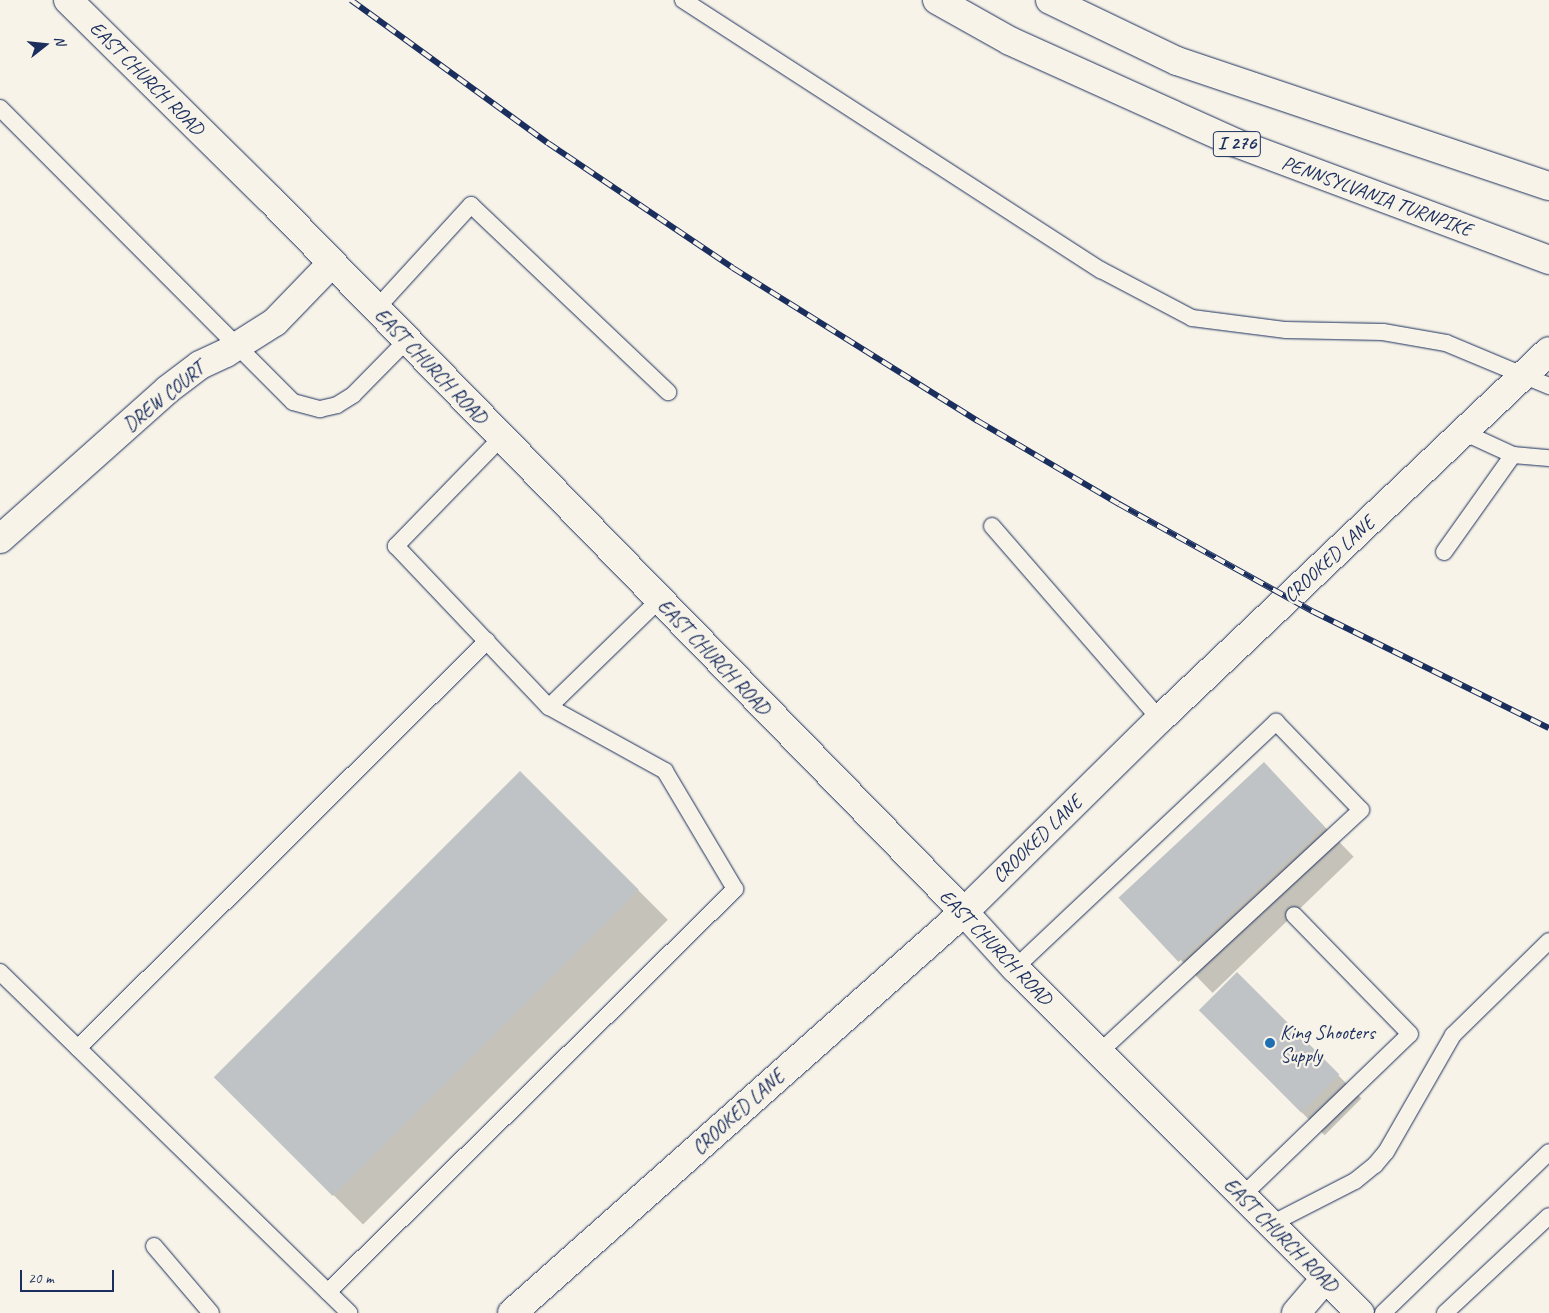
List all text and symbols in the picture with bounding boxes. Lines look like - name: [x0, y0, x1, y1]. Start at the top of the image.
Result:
- street label: EAST CHURCH ROAD: [85, 16, 209, 140]
- north arrow: [20, 20, 70, 70]
- text: N: [51, 34, 69, 47]
- road number: I 276: [1212, 128, 1262, 160]
- street label: PENNSYLVANIA TURNPIKE: [1279, 151, 1475, 241]
- street label: EAST CHURCH ROAD: [370, 303, 492, 429]
- street label: DREW COURT: [118, 357, 210, 437]
- street label: CROOKED LANE: [1278, 511, 1380, 607]
- street label: EAST CHURCH ROAD: [653, 594, 775, 720]
- street label: CROOKED LANE: [987, 790, 1087, 888]
- street label: EAST CHURCH ROAD: [935, 884, 1057, 1010]
- place label: King Shooters Supply: [1280, 1020, 1375, 1067]
- marker: King Shooters Supply: [1264, 1037, 1276, 1049]
- street label: CROOKED LANE: [687, 1064, 789, 1160]
- street label: EAST CHURCH ROAD: [1219, 1173, 1343, 1297]
- scale bar: [22, 1260, 116, 1292]
- text: 20 m: [28, 1269, 54, 1288]

